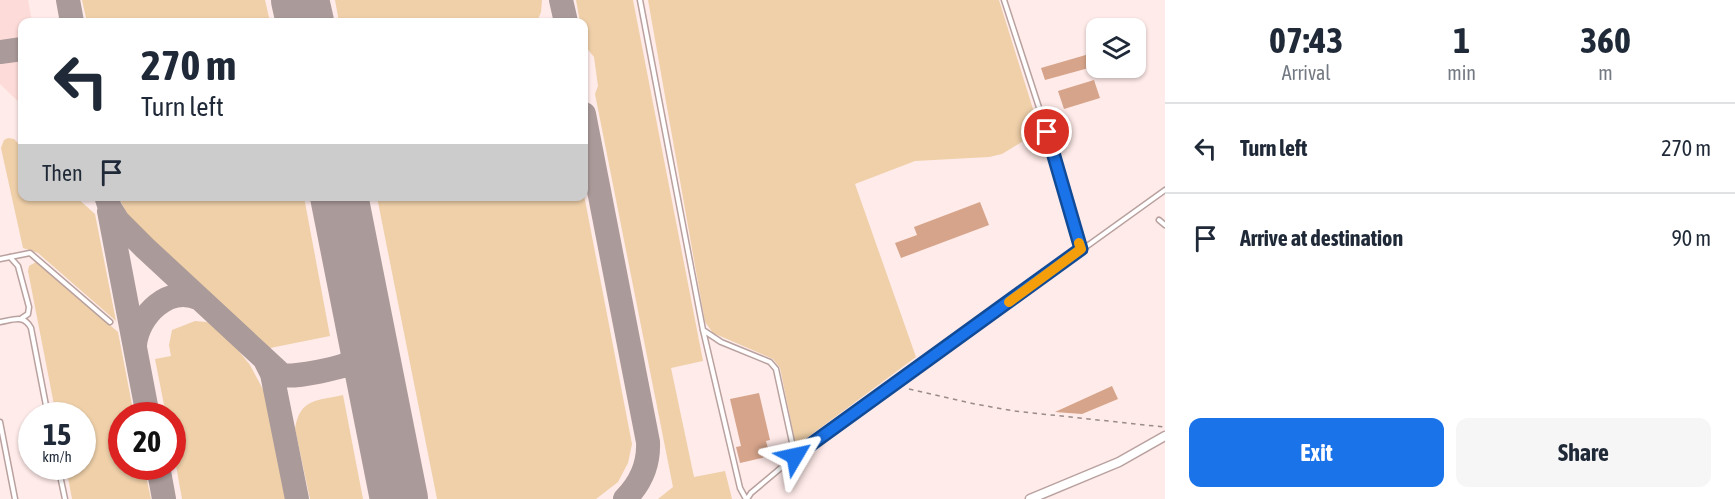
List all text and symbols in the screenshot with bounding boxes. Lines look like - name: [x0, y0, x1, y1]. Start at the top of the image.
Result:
- map controls: [1086, 18, 1146, 78]
- button: layers: [1086, 18, 1146, 78]
- text: 07:43: [1269, 19, 1343, 61]
- text: 1: [1453, 19, 1470, 61]
- text: 360: [1580, 19, 1631, 61]
- text: 270 m: [141, 41, 236, 89]
- icon: left: [42, 42, 120, 120]
- text: Arrival: [1282, 61, 1331, 84]
- text: min: [1447, 61, 1476, 84]
- text: m: [1598, 61, 1613, 84]
- text: Turn left: [141, 91, 224, 122]
- pin: [1021, 106, 1072, 157]
- icon: arrive: [1030, 115, 1063, 148]
- icon: left: [1189, 132, 1222, 165]
- text: Turn left: [1240, 135, 1307, 161]
- text: 270 m: [1661, 135, 1711, 161]
- icon: arrive: [95, 156, 128, 189]
- text: Then: [42, 160, 83, 186]
- icon: arrive: [1189, 222, 1222, 255]
- text: Arrive at destination: [1240, 225, 1403, 251]
- text: 90 m: [1671, 225, 1711, 251]
- speed limit sign: 20: [108, 402, 186, 480]
- text: 15: [43, 417, 71, 451]
- button: Exit: [1189, 418, 1444, 487]
- button: Share: [1456, 418, 1711, 487]
- position arrow: [763, 424, 827, 488]
- text: km/h: [42, 448, 72, 465]

